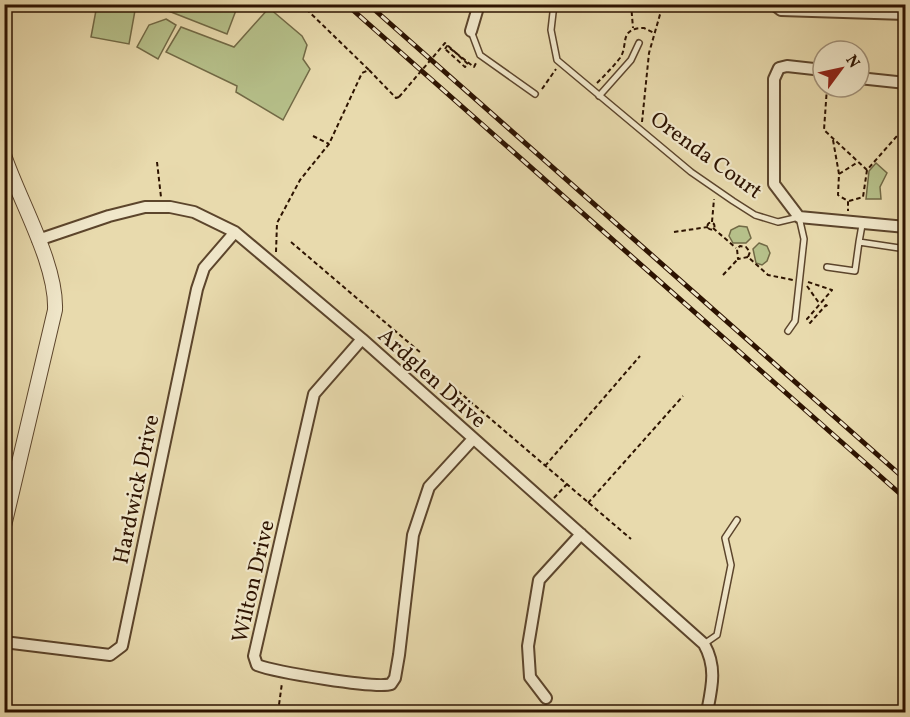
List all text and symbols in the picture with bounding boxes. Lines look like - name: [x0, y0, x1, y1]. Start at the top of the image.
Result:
- north arrow: [811, 39, 871, 99]
- text: N: [840, 51, 864, 73]
- street label: Orenda Court: [643, 105, 768, 208]
- street label: Ardglen Drive: [370, 322, 492, 436]
- street label: Hardwick Drive: [106, 412, 168, 567]
- street label: Wilton Drive: [225, 517, 284, 646]

